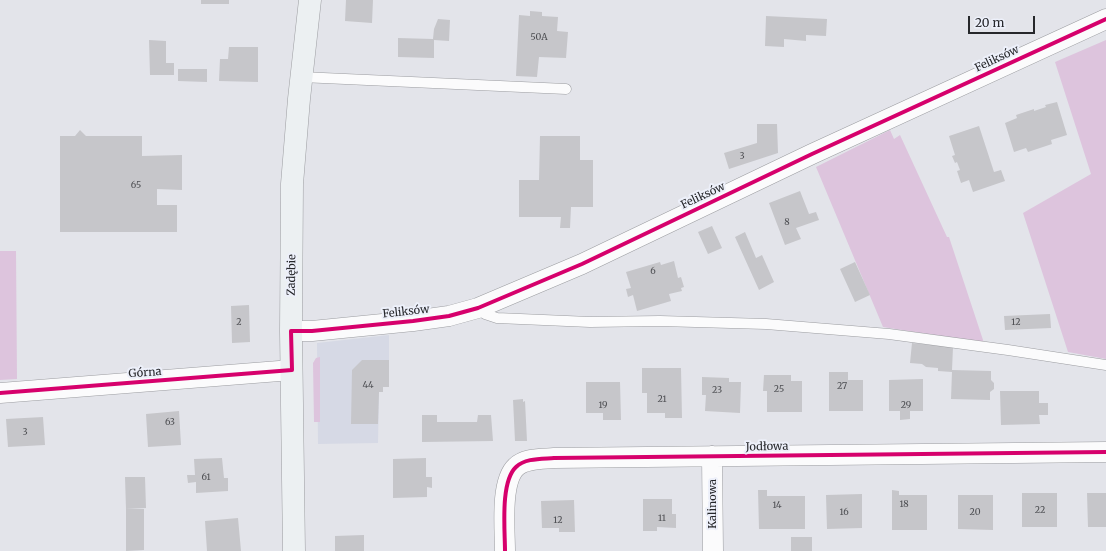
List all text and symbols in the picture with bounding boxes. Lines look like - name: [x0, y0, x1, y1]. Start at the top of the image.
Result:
- scale bar: [970, 8, 1037, 34]
- text: 20 m: [975, 15, 1004, 30]
- house number: 50A: [530, 32, 548, 42]
- street label: Feliksów: [973, 43, 1021, 75]
- house number: 3: [739, 151, 745, 161]
- house number: 65: [131, 180, 141, 190]
- street label: Feliksów: [679, 180, 727, 212]
- house number: 8: [784, 217, 790, 227]
- street label: Zadębie: [285, 254, 299, 296]
- house number: 6: [650, 266, 656, 276]
- street label: Feliksów: [382, 303, 430, 321]
- house number: 2: [236, 317, 242, 327]
- house number: 12: [1011, 317, 1021, 327]
- street label: Górna: [128, 365, 162, 381]
- house number: 44: [362, 380, 374, 390]
- house number: 27: [837, 381, 847, 391]
- house number: 25: [774, 384, 784, 394]
- house number: 23: [712, 385, 722, 395]
- house number: 21: [657, 394, 667, 404]
- house number: 19: [598, 400, 608, 410]
- house number: 29: [901, 400, 911, 410]
- house number: 63: [165, 417, 175, 427]
- house number: 3: [22, 427, 28, 437]
- street label: Jodłowa: [746, 440, 788, 454]
- house number: 61: [202, 472, 210, 482]
- street label: Kalinowa: [706, 479, 720, 529]
- house number: 18: [899, 499, 909, 509]
- house number: 14: [772, 500, 782, 510]
- house number: 22: [1035, 505, 1045, 515]
- house number: 16: [839, 507, 849, 517]
- house number: 20: [970, 507, 980, 517]
- house number: 11: [658, 513, 666, 523]
- house number: 12: [553, 515, 563, 525]

